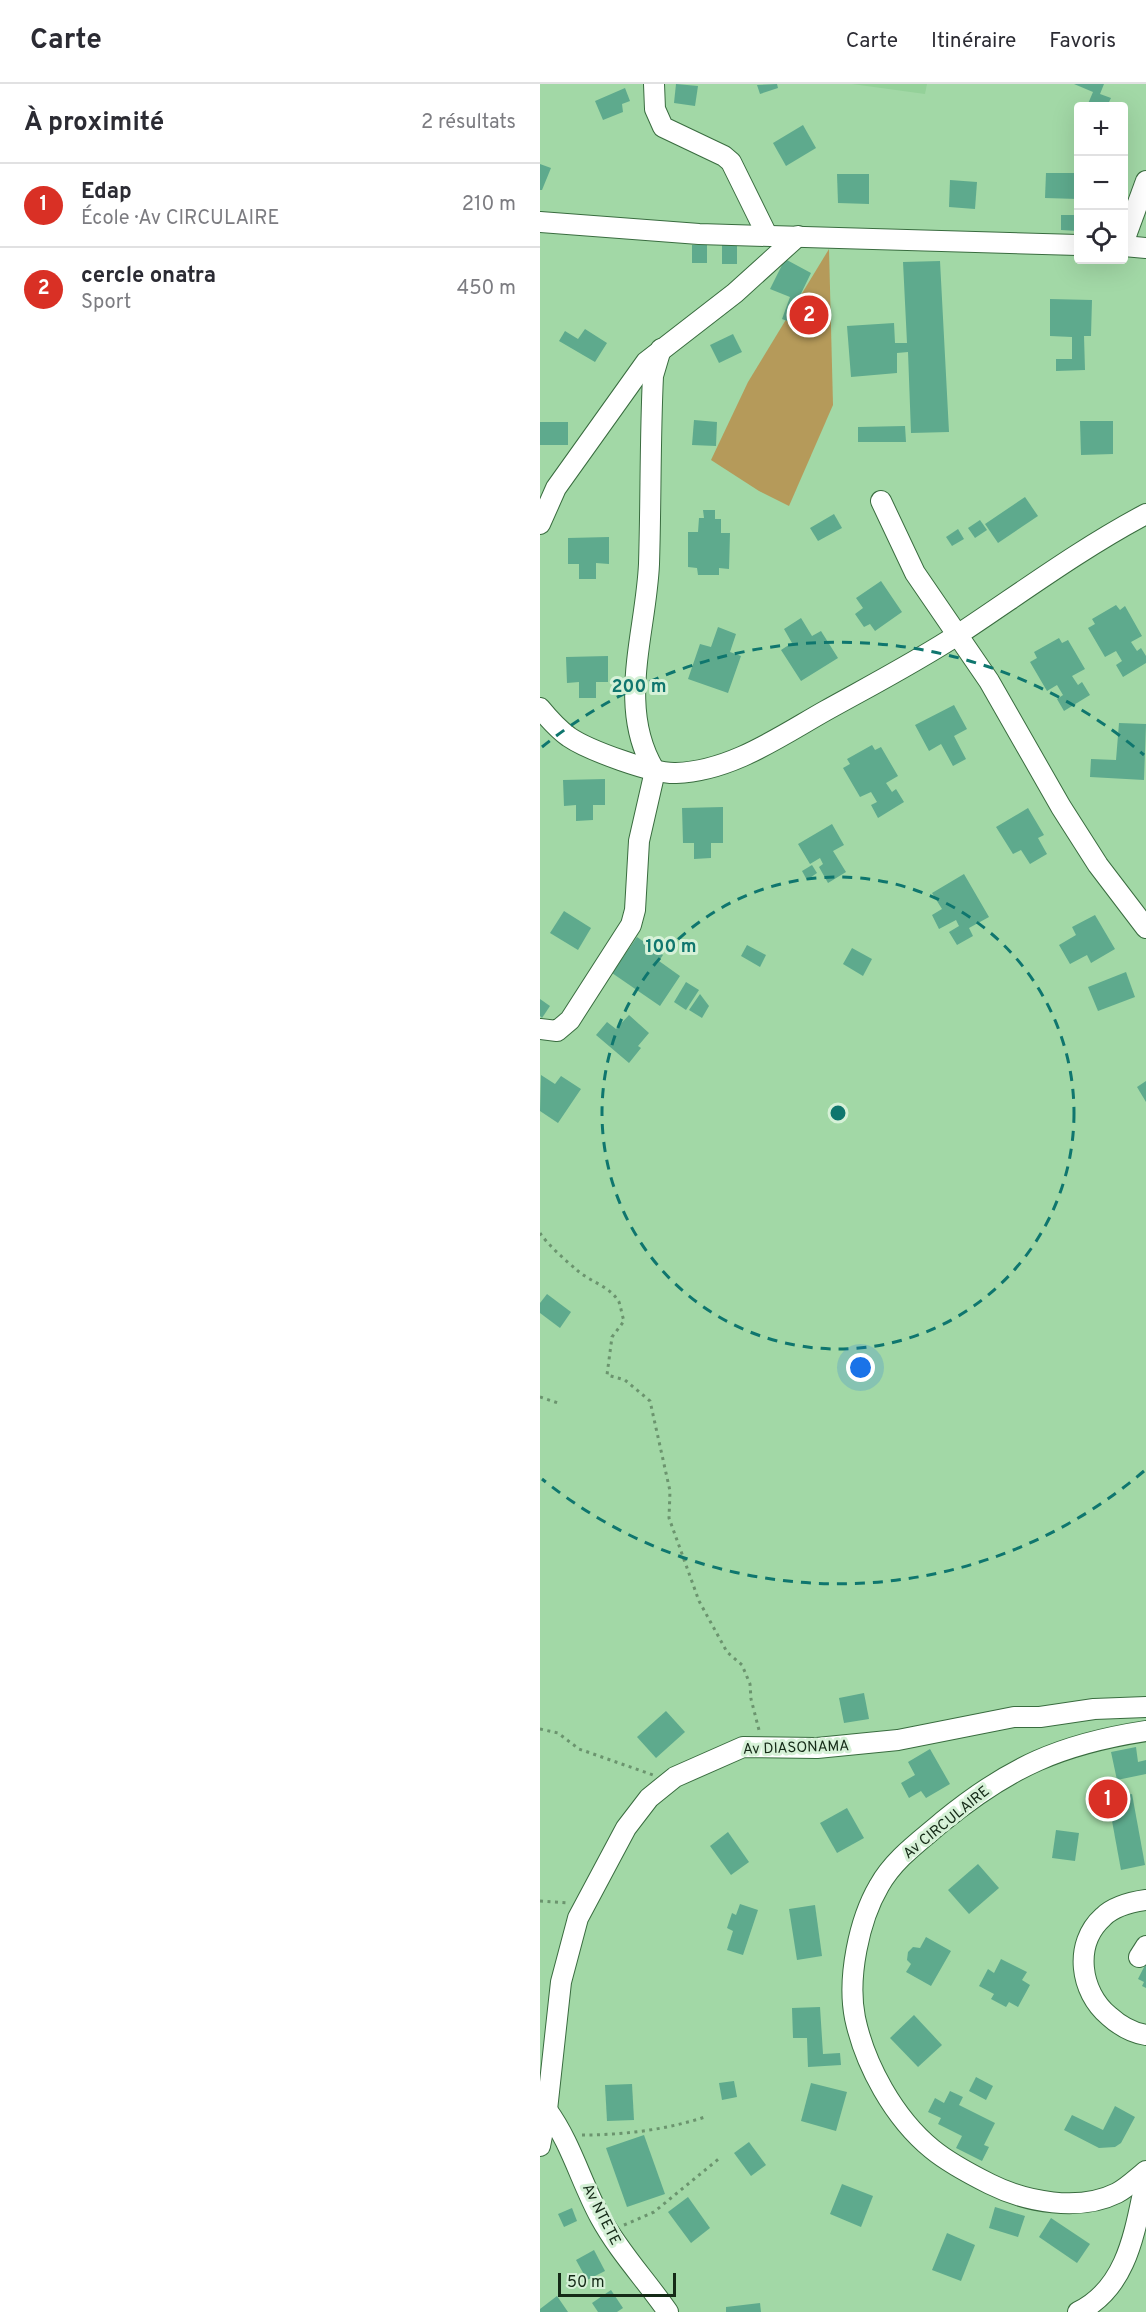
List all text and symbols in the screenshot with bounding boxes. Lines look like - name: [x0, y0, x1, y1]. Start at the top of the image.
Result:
- text: Carte: [30, 23, 102, 59]
- text: Carte: [846, 28, 898, 55]
- text: Itinéraire: [931, 28, 1016, 55]
- text: Favoris: [1049, 28, 1116, 55]
- map controls: [1074, 102, 1128, 264]
- button: +: [1074, 102, 1128, 156]
- text: À proximité: [24, 107, 164, 140]
- text: 2 résultats: [421, 110, 516, 136]
- button: −: [1074, 156, 1128, 210]
- text: Edap: [81, 179, 132, 206]
- text: 1: [40, 192, 48, 218]
- text: 210 m: [462, 192, 516, 218]
- text: École · Av CIRCULAIRE: [81, 206, 279, 232]
- button: locate: [1074, 210, 1128, 264]
- text: cercle onatra: [81, 263, 216, 290]
- text: 2: [37, 276, 50, 302]
- text: 450 m: [457, 276, 516, 302]
- text: Sport: [81, 290, 131, 316]
- pin: 2: [790, 292, 828, 338]
- text: 200 m: [611, 676, 667, 699]
- text: 100 m: [645, 936, 697, 959]
- centre of rings: [828, 1103, 848, 1123]
- your location: [846, 1353, 875, 1382]
- street label: Av DIASONAMA: [742, 1737, 850, 1760]
- pin: 1: [1088, 1776, 1128, 1822]
- street label: Av CIRCULAIRE: [900, 1782, 994, 1864]
- street label: Av NTETE: [577, 2181, 624, 2249]
- scale bar: [558, 2270, 676, 2298]
- text: 50 m: [567, 2273, 605, 2293]

